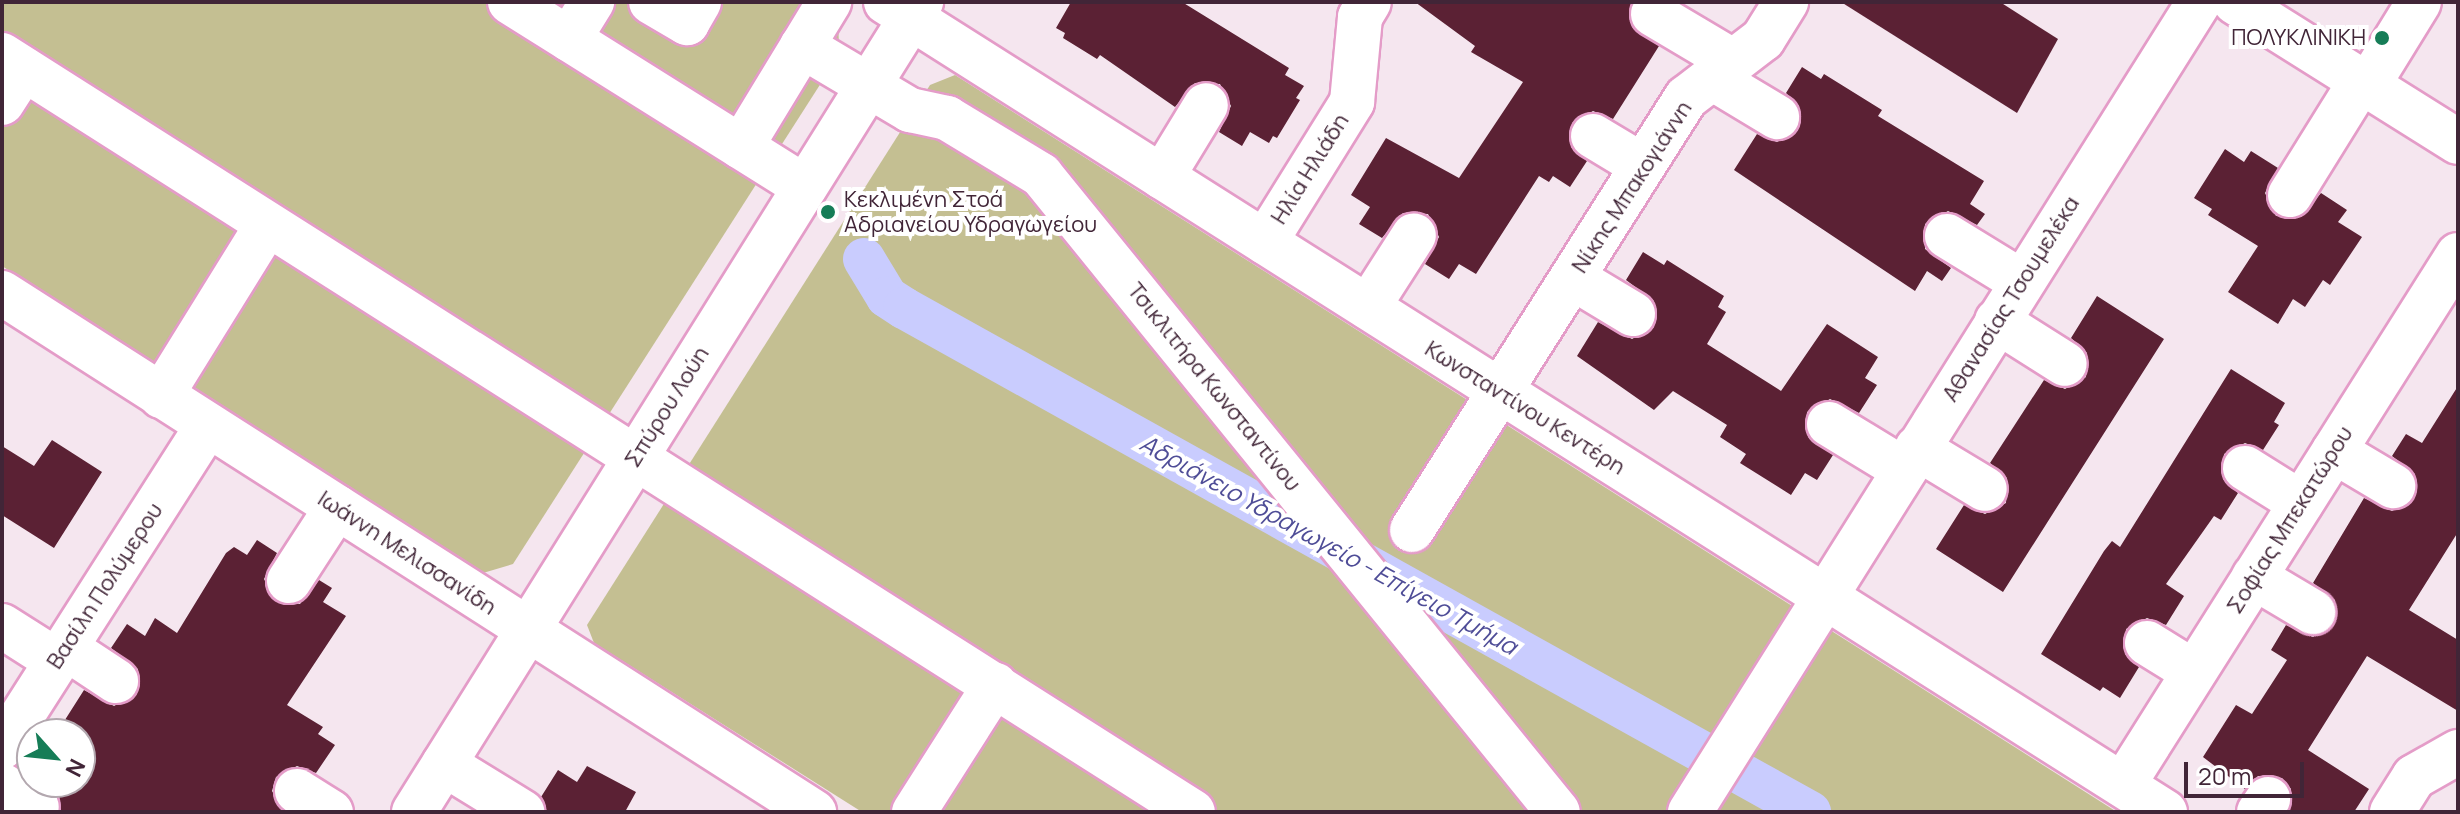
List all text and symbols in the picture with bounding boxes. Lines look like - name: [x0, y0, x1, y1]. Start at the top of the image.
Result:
- place label: ΠΟΛΥΚΛΙΝΙΚΗ: [2231, 25, 2366, 51]
- marker: ΠΟΛΥΚΛΙΝΙΚΗ: [2373, 29, 2391, 47]
- street label: Νίκης Μπακογιάννη: [1567, 96, 1697, 278]
- street label: Ηλία Ηλιάδη: [1266, 109, 1354, 229]
- place label: Κεκλιμένη Στοά Αδριανείου Υδραγωγείου: [844, 186, 1097, 238]
- street label: Αθανασίας Τσουμελέκα: [1937, 192, 2085, 406]
- marker: Κεκλιμένη Στοά Αδριανείου Υδραγωγείου: [819, 203, 837, 221]
- street label: Τσικλιτήρα Κωνσταντίνου: [1122, 278, 1306, 496]
- street label: Κωνσταντίνου Κεντέρη: [1420, 336, 1630, 480]
- street label: Σπύρου Λούη: [620, 342, 714, 472]
- street label: Σοφίας Μπεκατώρου: [2222, 422, 2358, 618]
- water label: Αδριάνειο Υδραγωγείο - Επίγειο Τμήμα: [1135, 428, 1523, 660]
- street label: Ιωάννη Μελισσανίδη: [313, 485, 501, 621]
- street label: Βασίλη Πολύμερου: [42, 498, 168, 674]
- north arrow: [16, 718, 96, 798]
- scale bar: [2188, 746, 2308, 796]
- text: N: [59, 754, 93, 782]
- text: 20 m: [2198, 759, 2251, 792]

